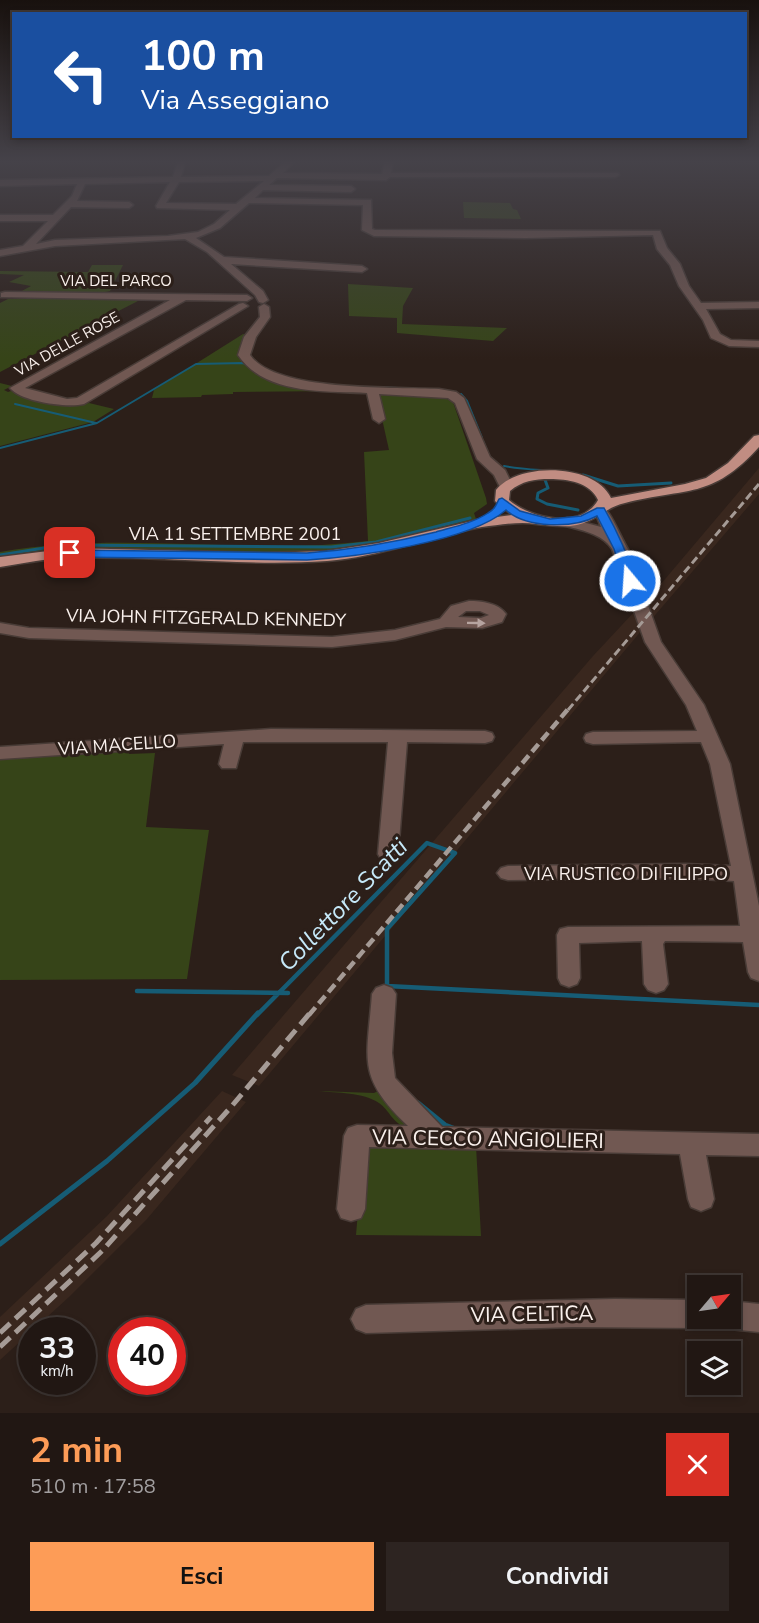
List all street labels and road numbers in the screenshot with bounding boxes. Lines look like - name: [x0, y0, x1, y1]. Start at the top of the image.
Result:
- street label: VIA DEL PARCO: [59, 271, 172, 291]
- street label: VIA DELLE ROSE: [10, 307, 123, 382]
- street label: VIA 11 SETTEMBRE 2001: [128, 522, 341, 546]
- street label: VIA JOHN FITZGERALD KENNEDY: [65, 604, 346, 632]
- street label: VIA MACELLO: [56, 729, 177, 761]
- street label: VIA RUSTICO DI FILIPPO: [523, 862, 728, 886]
- street label: VIA CECCO ANGIOLIERI: [371, 1123, 604, 1155]
- street label: VIA CELTICA: [469, 1299, 594, 1329]

